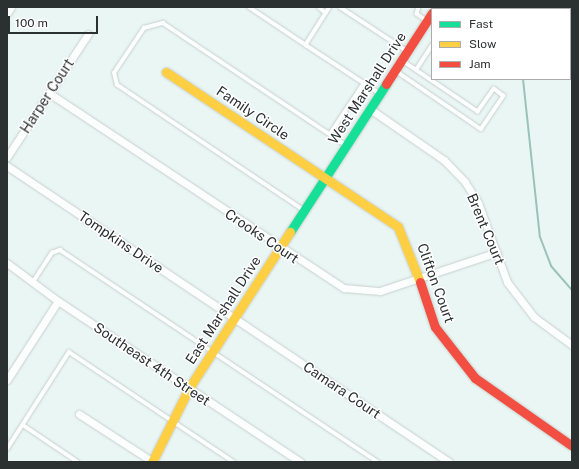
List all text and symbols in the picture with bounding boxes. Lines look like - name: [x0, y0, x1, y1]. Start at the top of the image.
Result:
- scale bar: [10, 8, 100, 34]
- legend: [431, 8, 571, 80]
- text: 100 m: [15, 16, 48, 30]
- text: Fast: [469, 17, 493, 31]
- street label: West Marshall Drive: [325, 29, 409, 147]
- text: Slow: [469, 37, 496, 51]
- street label: Harper Court: [17, 56, 77, 136]
- text: Jam: [469, 57, 491, 71]
- street label: Family Circle: [213, 82, 293, 144]
- street label: Brent Court: [463, 191, 509, 267]
- street label: Crooks Court: [222, 205, 302, 267]
- street label: Tompkins Drive: [75, 207, 167, 277]
- street label: Clifton Court: [414, 241, 458, 325]
- street label: East Marshall Drive: [182, 253, 264, 367]
- street label: Southeast 4th Street: [91, 319, 213, 409]
- street label: Camara Court: [300, 358, 384, 422]

